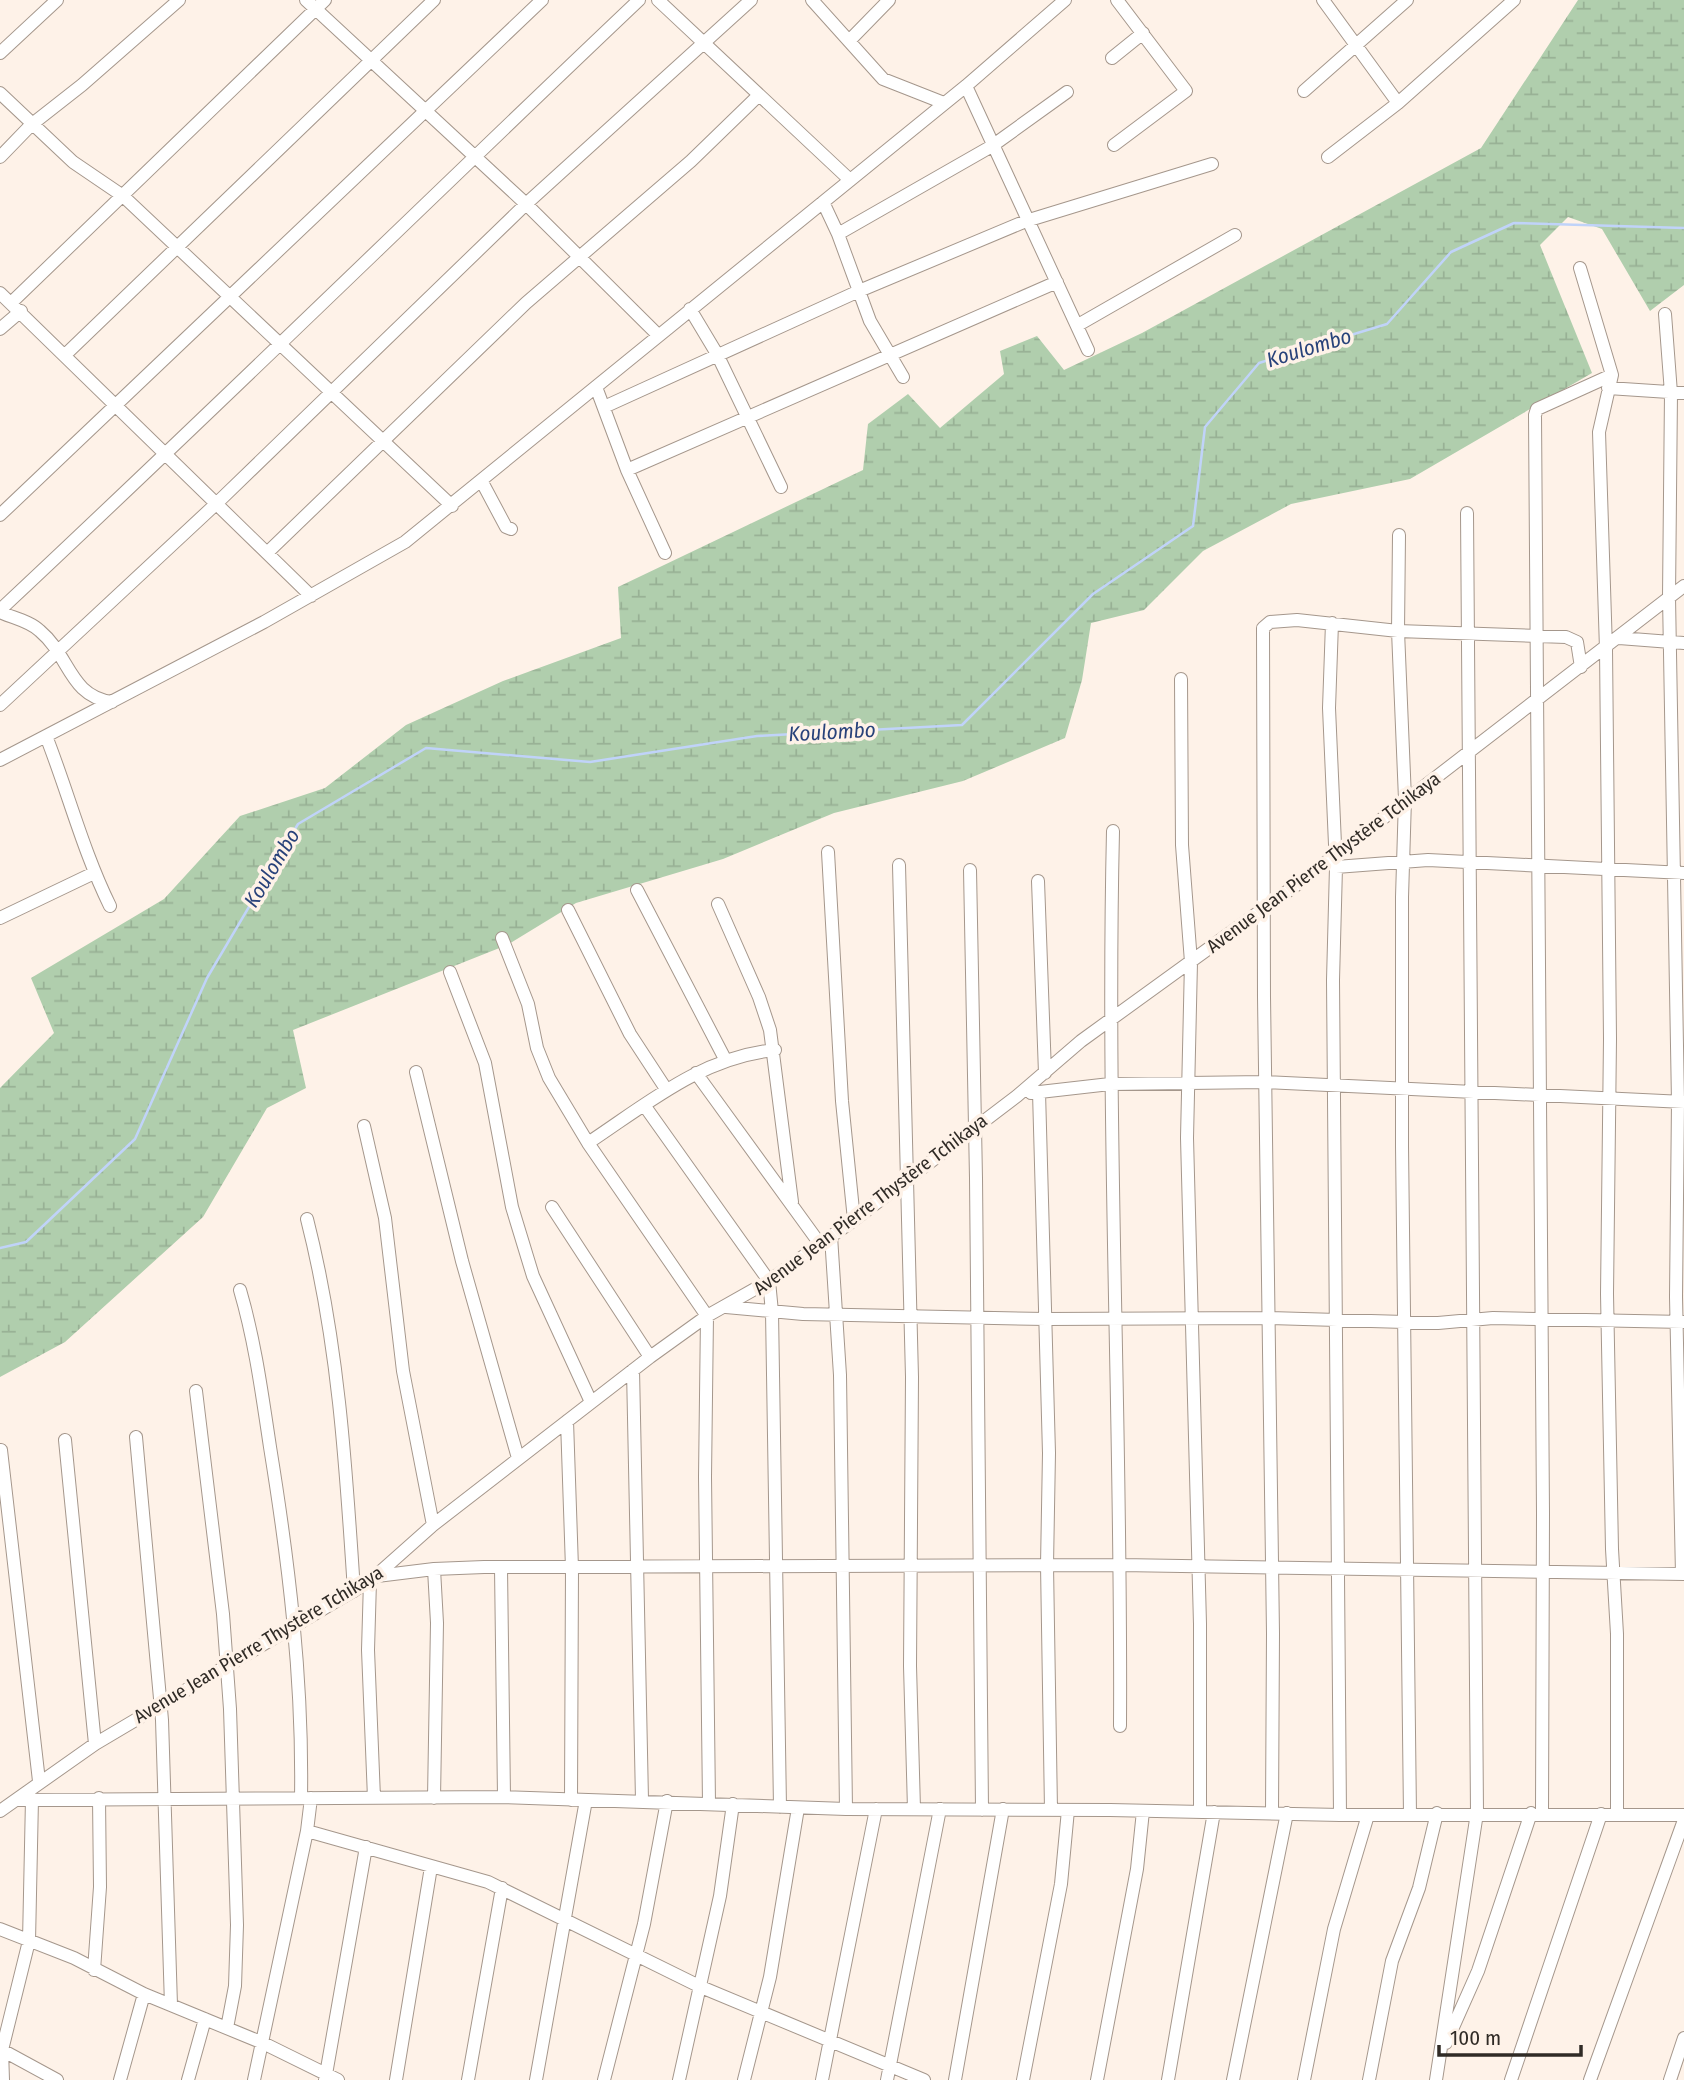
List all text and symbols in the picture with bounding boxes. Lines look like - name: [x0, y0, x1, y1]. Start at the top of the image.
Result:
- water label: Koulombo: [1263, 323, 1355, 373]
- water label: Koulombo: [788, 717, 876, 747]
- street label: Avenue Jean Pierre Thystère Tchikaya: [1202, 767, 1445, 958]
- water label: Koulombo: [238, 824, 306, 912]
- street label: Avenue Jean Pierre Thystère Tchikaya: [749, 1109, 992, 1300]
- street label: Avenue Jean Pierre Thystère Tchikaya: [129, 1561, 387, 1728]
- scale bar: [1439, 2014, 1581, 2058]
- text: 100 m: [1450, 2025, 1501, 2051]

